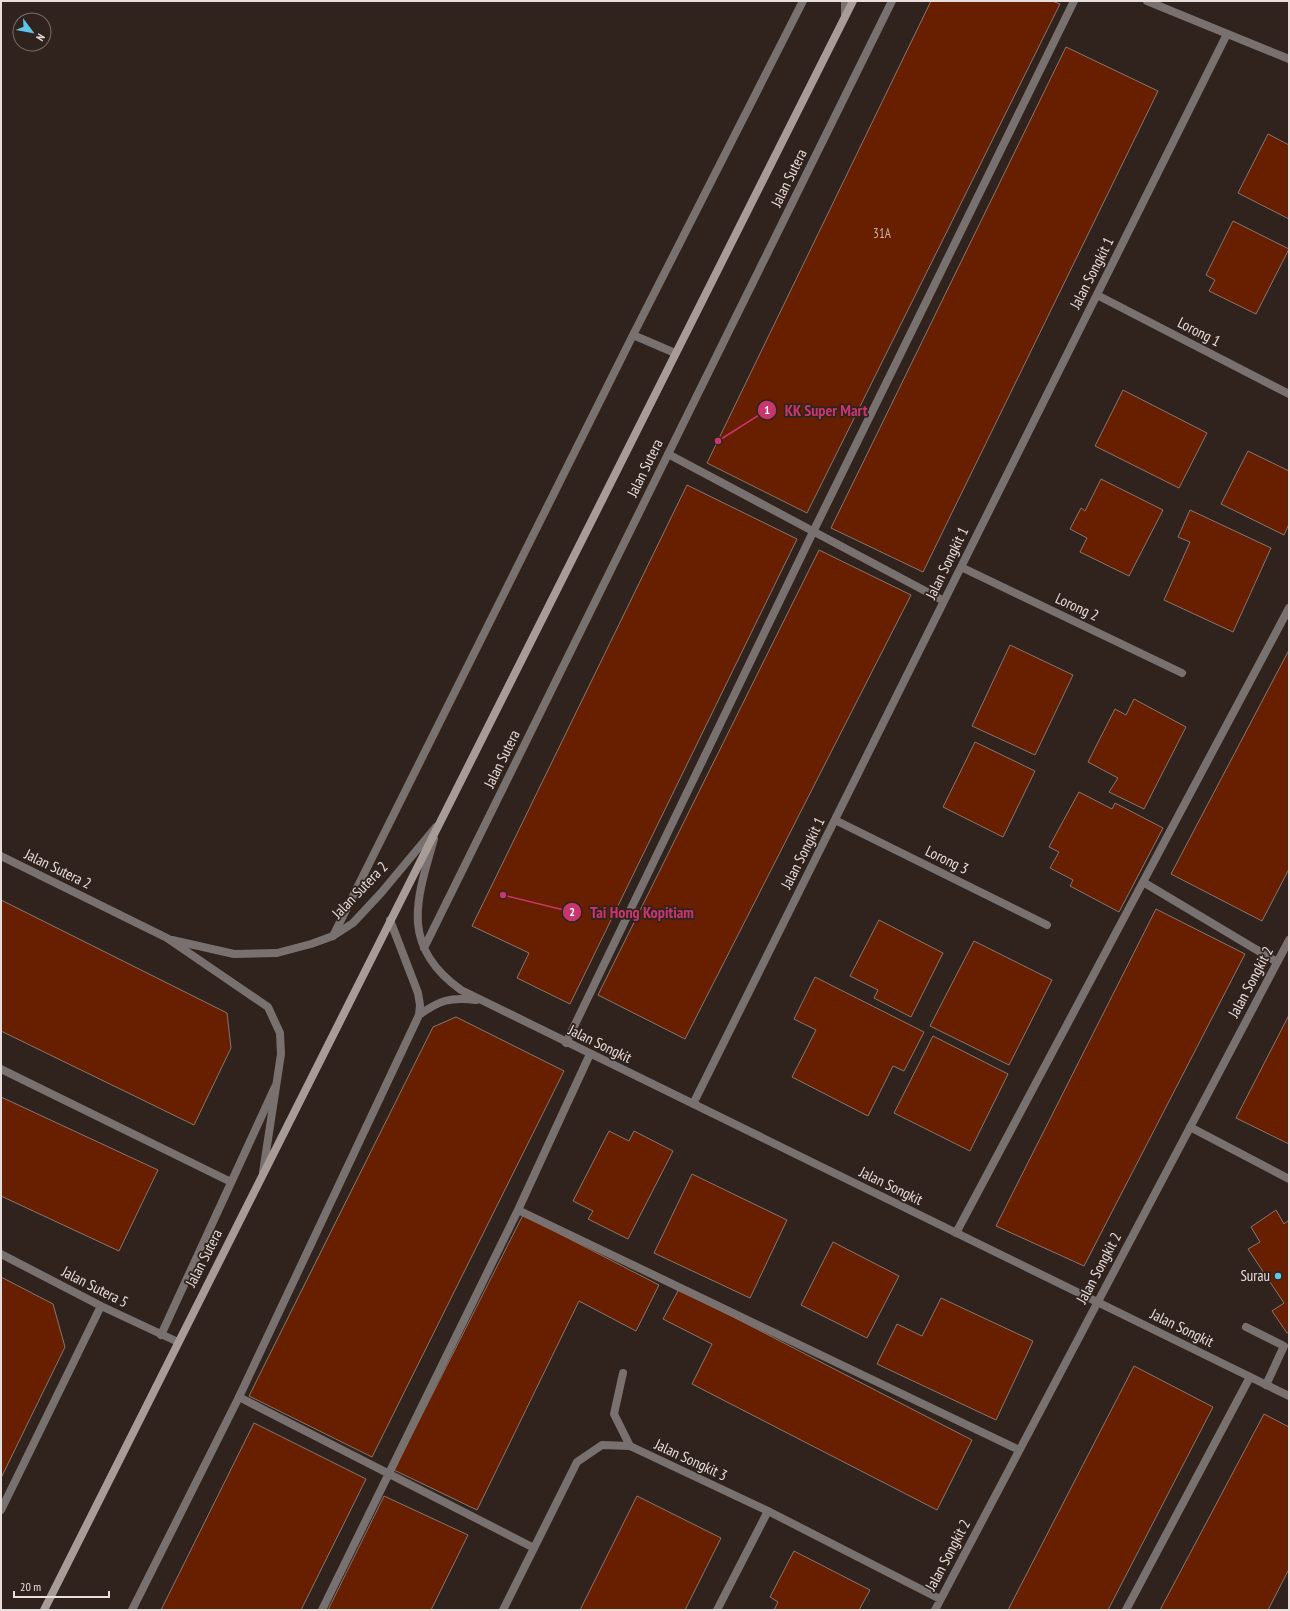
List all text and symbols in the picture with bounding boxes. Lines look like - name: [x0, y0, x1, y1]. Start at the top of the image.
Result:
- north arrow: [12, 12, 52, 52]
- text: N: [33, 31, 48, 44]
- street label: Jalan Sutera: [766, 146, 811, 211]
- house number: 31A: [873, 225, 892, 242]
- street label: Jalan Songkit 1: [1065, 234, 1118, 313]
- street label: Lorong 1: [1175, 313, 1224, 350]
- callout: KK Super Mart: [757, 396, 876, 424]
- text: KK Super Mart: [785, 400, 868, 420]
- text: 1: [764, 402, 770, 417]
- street label: Jalan Sutera: [622, 436, 667, 501]
- street label: Jalan Songkit 1: [920, 524, 972, 603]
- street label: Lorong 2: [1053, 588, 1102, 625]
- street label: Jalan Sutera: [479, 727, 524, 792]
- street label: Jalan Songkit 1: [776, 814, 829, 893]
- street label: Lorong 3: [923, 841, 972, 878]
- street label: Jalan Sutera 2: [21, 844, 95, 893]
- street label: Jalan Sutera 2: [327, 857, 391, 923]
- callout: Tai Hong Kopitiam: [562, 898, 702, 926]
- text: Tai Hong Kopitiam: [590, 902, 694, 922]
- text: 2: [569, 904, 575, 919]
- street label: Jalan Songkit 2: [1223, 943, 1277, 1022]
- street label: Jalan Songkit: [565, 1020, 635, 1067]
- street label: Jalan Songkit: [856, 1162, 926, 1209]
- street label: Jalan Sutera: [181, 1226, 226, 1291]
- street label: Jalan Songkit 2: [1071, 1229, 1125, 1308]
- street label: Jalan Sutera 5: [58, 1261, 132, 1311]
- place label: Surau: [1240, 1266, 1270, 1285]
- marker: Surau: [1273, 1271, 1283, 1281]
- street label: Jalan Songkit: [1147, 1304, 1217, 1351]
- street label: Jalan Songkit 3: [651, 1434, 731, 1485]
- street label: Jalan Songkit 2: [920, 1516, 974, 1595]
- scale bar: [14, 1573, 109, 1599]
- text: 20 m: [20, 1579, 41, 1594]

